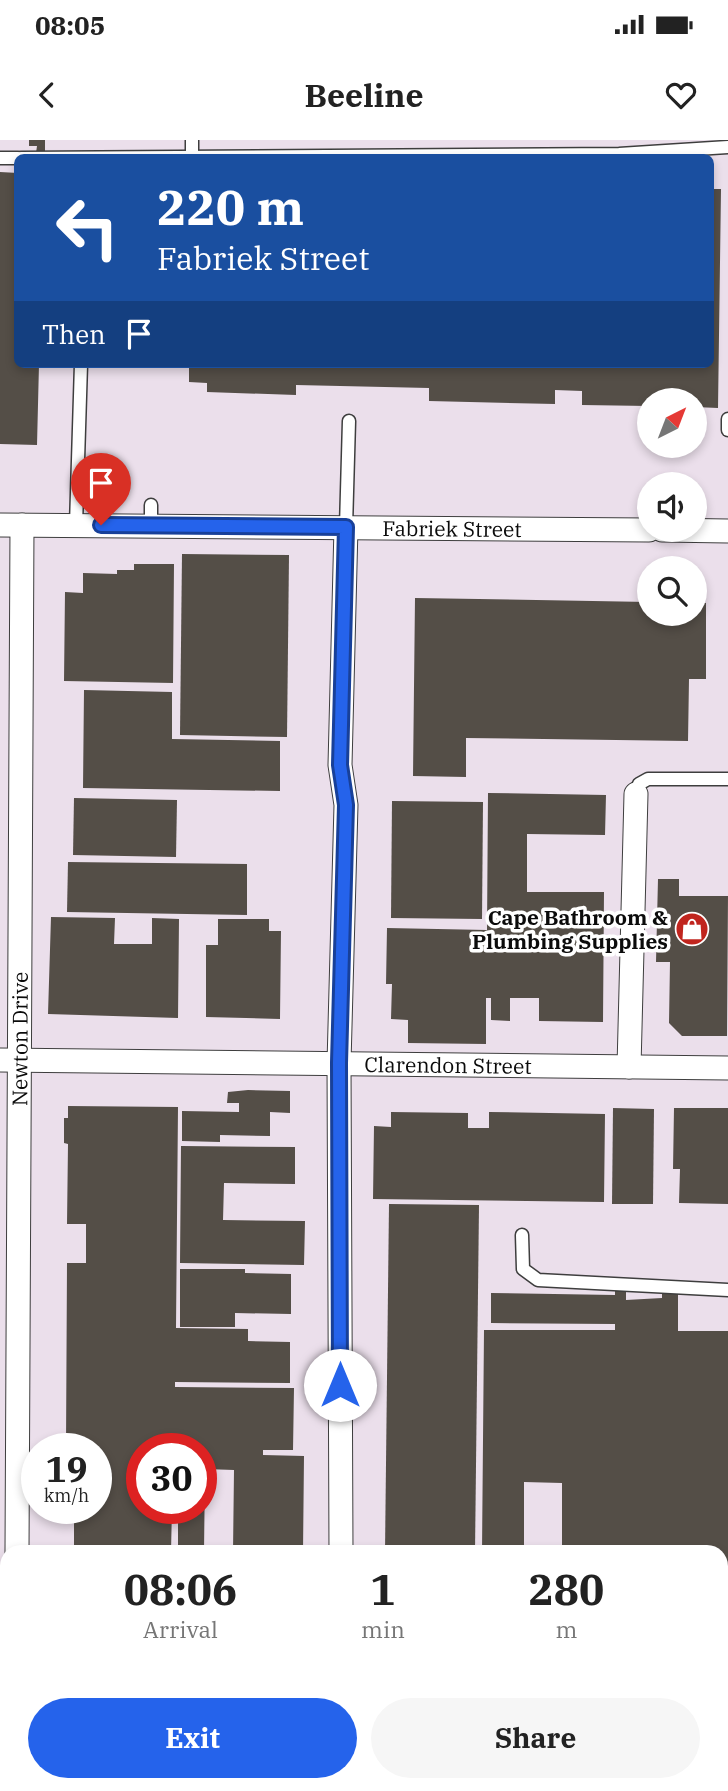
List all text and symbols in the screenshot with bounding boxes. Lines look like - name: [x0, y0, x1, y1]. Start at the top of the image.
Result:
- text: 08:05: [35, 8, 105, 42]
- text: Beeline: [304, 74, 424, 116]
- icon: back: [28, 76, 66, 114]
- icon: heart: [662, 76, 700, 114]
- text: 220 m: [157, 175, 304, 238]
- icon: left: [42, 182, 133, 273]
- text: Fabriek Street: [157, 237, 369, 279]
- icon: arrive: [120, 315, 158, 353]
- text: Then: [42, 317, 106, 351]
- north arrow: [637, 388, 707, 458]
- map controls: [637, 388, 707, 626]
- pin: [71, 453, 131, 525]
- icon: arrive: [82, 464, 120, 502]
- button: sound: [637, 472, 707, 542]
- street label: Fabriek Street: [382, 514, 522, 543]
- button: search: [637, 556, 707, 626]
- place label: Cape Bathroom & Plumbing Supplies: [472, 903, 668, 955]
- shop icon: Cape Bathroom & Plumbing Supplies: [673, 910, 711, 948]
- street label: Newton Drive: [5, 972, 34, 1106]
- street label: Clarendon Street: [364, 1050, 532, 1080]
- position arrow: [303, 1348, 377, 1422]
- speed limit sign: 30: [126, 1433, 217, 1524]
- text: 19: [45, 1446, 88, 1492]
- text: km/h: [44, 1484, 89, 1507]
- text: 08:06: [124, 1562, 237, 1617]
- text: 1: [370, 1562, 396, 1617]
- text: 280: [529, 1562, 604, 1617]
- text: Arrival: [143, 1614, 218, 1644]
- text: min: [361, 1614, 405, 1644]
- text: m: [555, 1614, 577, 1644]
- button: Exit: [28, 1698, 357, 1778]
- button: Share: [371, 1698, 700, 1778]

